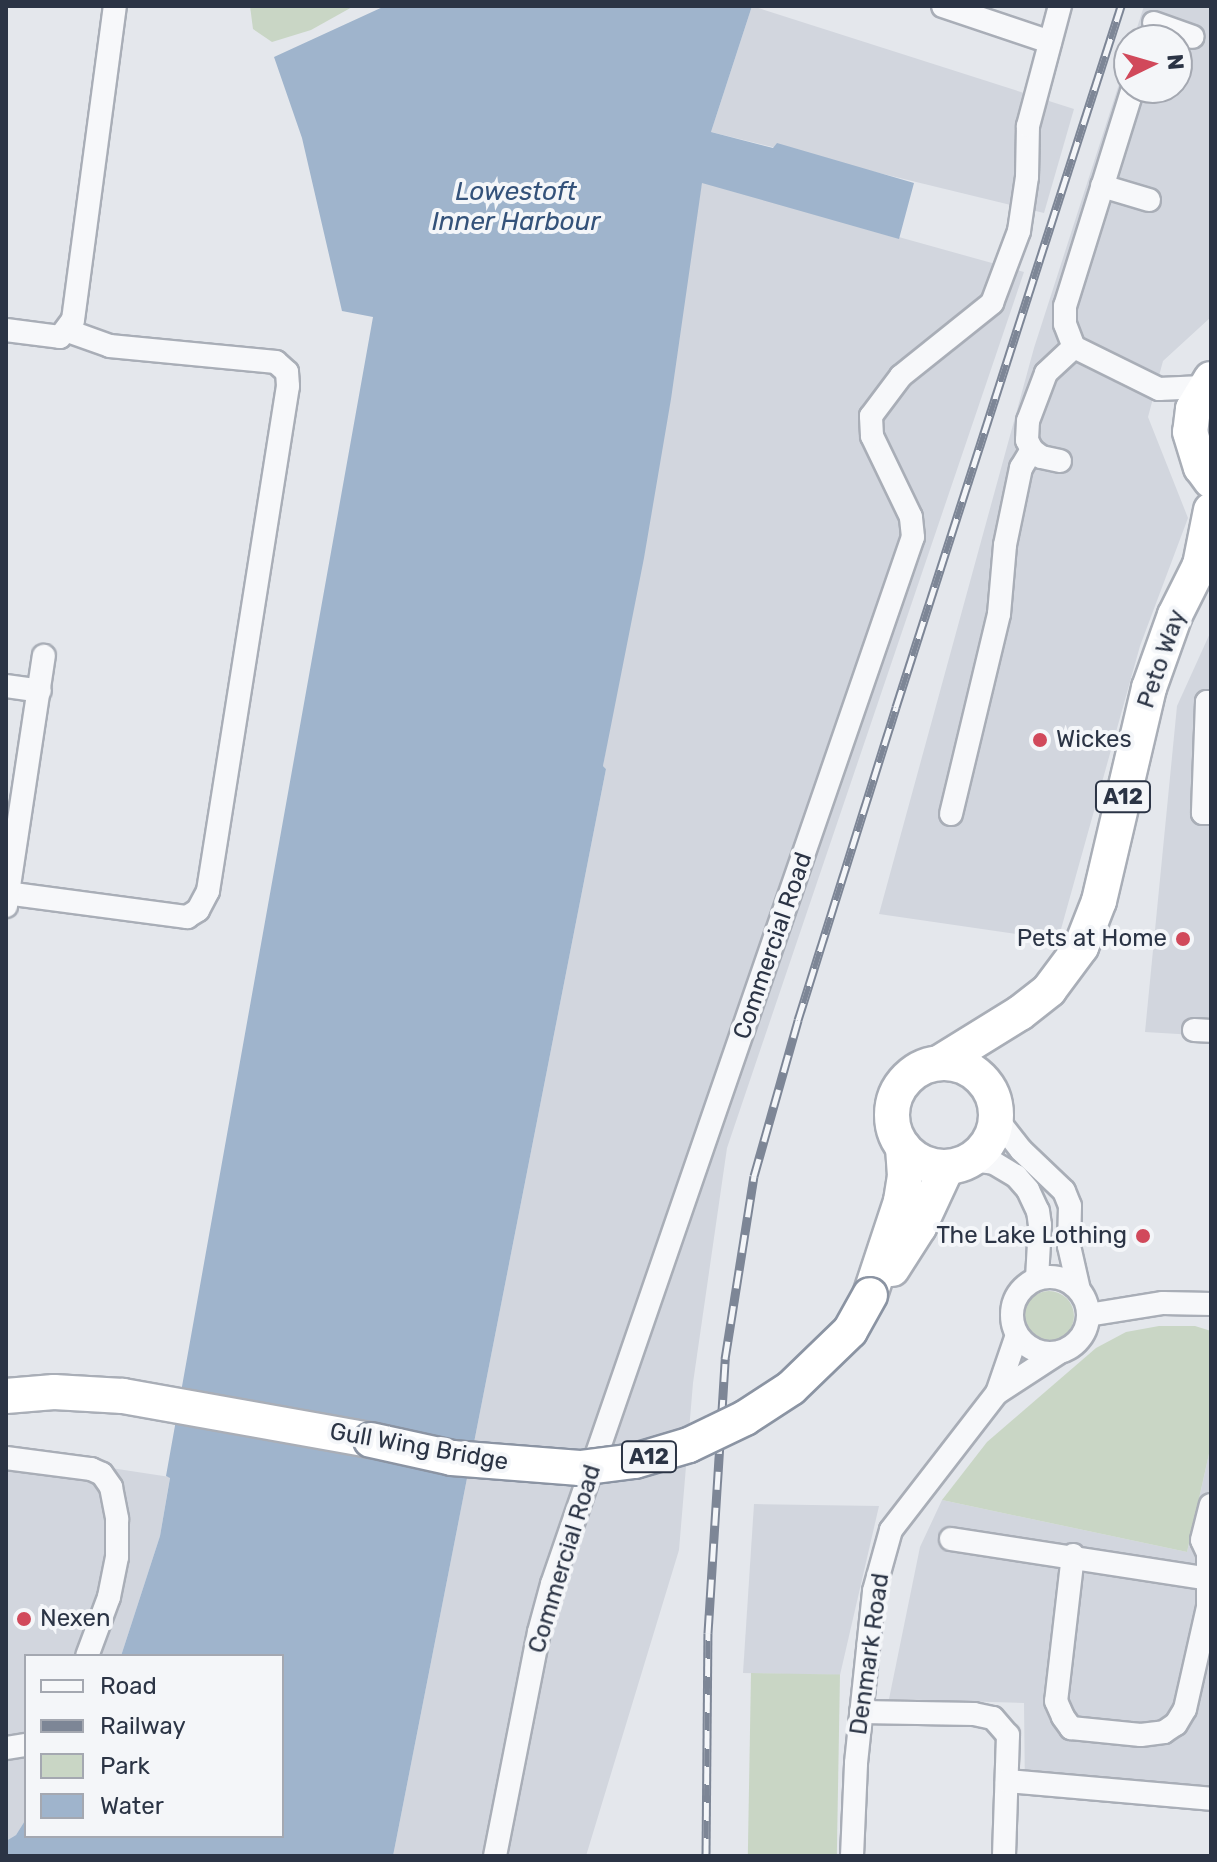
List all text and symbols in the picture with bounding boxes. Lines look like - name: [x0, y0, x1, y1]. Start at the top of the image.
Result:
- north arrow: [1113, 24, 1193, 104]
- text: N: [1161, 53, 1190, 71]
- water label: Lowestoft Inner Harbour: [431, 176, 601, 238]
- street label: Peto Way: [1132, 606, 1192, 712]
- place label: Wickes: [1056, 726, 1132, 754]
- marker: Wickes: [1031, 731, 1049, 749]
- road number: A12: [1093, 779, 1153, 815]
- street label: Commercial Road: [728, 849, 818, 1043]
- place label: Pets at Home: [1017, 925, 1167, 953]
- marker: Pets at Home: [1174, 930, 1192, 948]
- place label: The Lake Lothing: [936, 1222, 1127, 1250]
- marker: The Lake Lothing: [1134, 1227, 1152, 1245]
- street label: Gull Wing Bridge: [327, 1417, 511, 1477]
- road number: A12: [619, 1439, 679, 1475]
- street label: Commercial Road: [523, 1461, 607, 1657]
- street label: Denmark Road: [844, 1571, 896, 1737]
- place label: Nexen: [40, 1605, 110, 1633]
- marker: Nexen: [15, 1610, 33, 1628]
- legend: [24, 1654, 284, 1838]
- text: Road: [100, 1672, 157, 1700]
- text: Railway: [100, 1712, 186, 1740]
- text: Park: [100, 1752, 150, 1780]
- text: Water: [100, 1792, 164, 1820]

